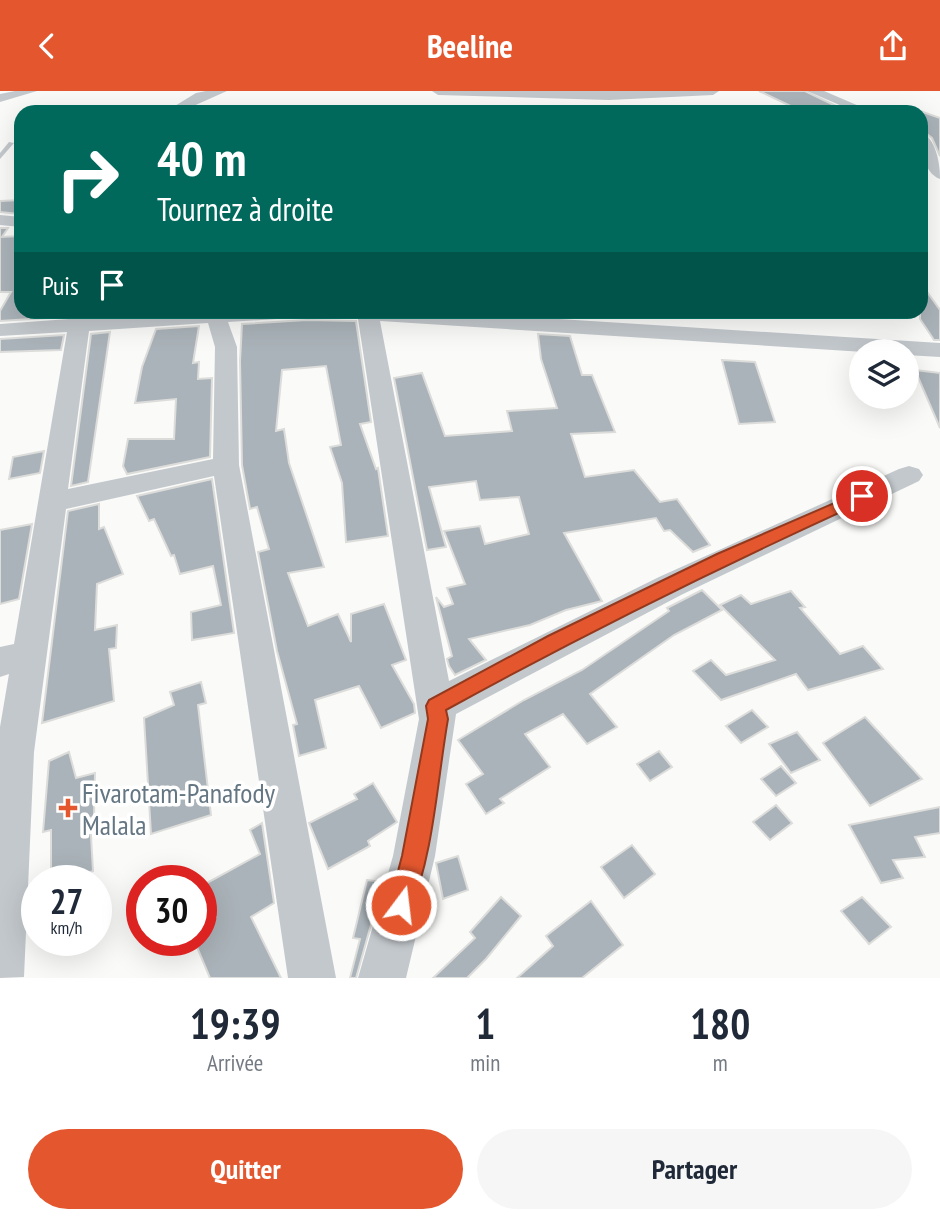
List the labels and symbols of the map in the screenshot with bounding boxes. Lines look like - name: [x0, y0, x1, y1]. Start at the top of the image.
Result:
- pin: [832, 466, 892, 526]
- place label: Fivarotam-Panafody Malala: [82, 774, 276, 843]
- marker: Fivarotam-Panafody Malala: [60, 800, 76, 816]
- speed limit sign: 30: [126, 865, 217, 956]
- position arrow: [364, 868, 438, 942]

